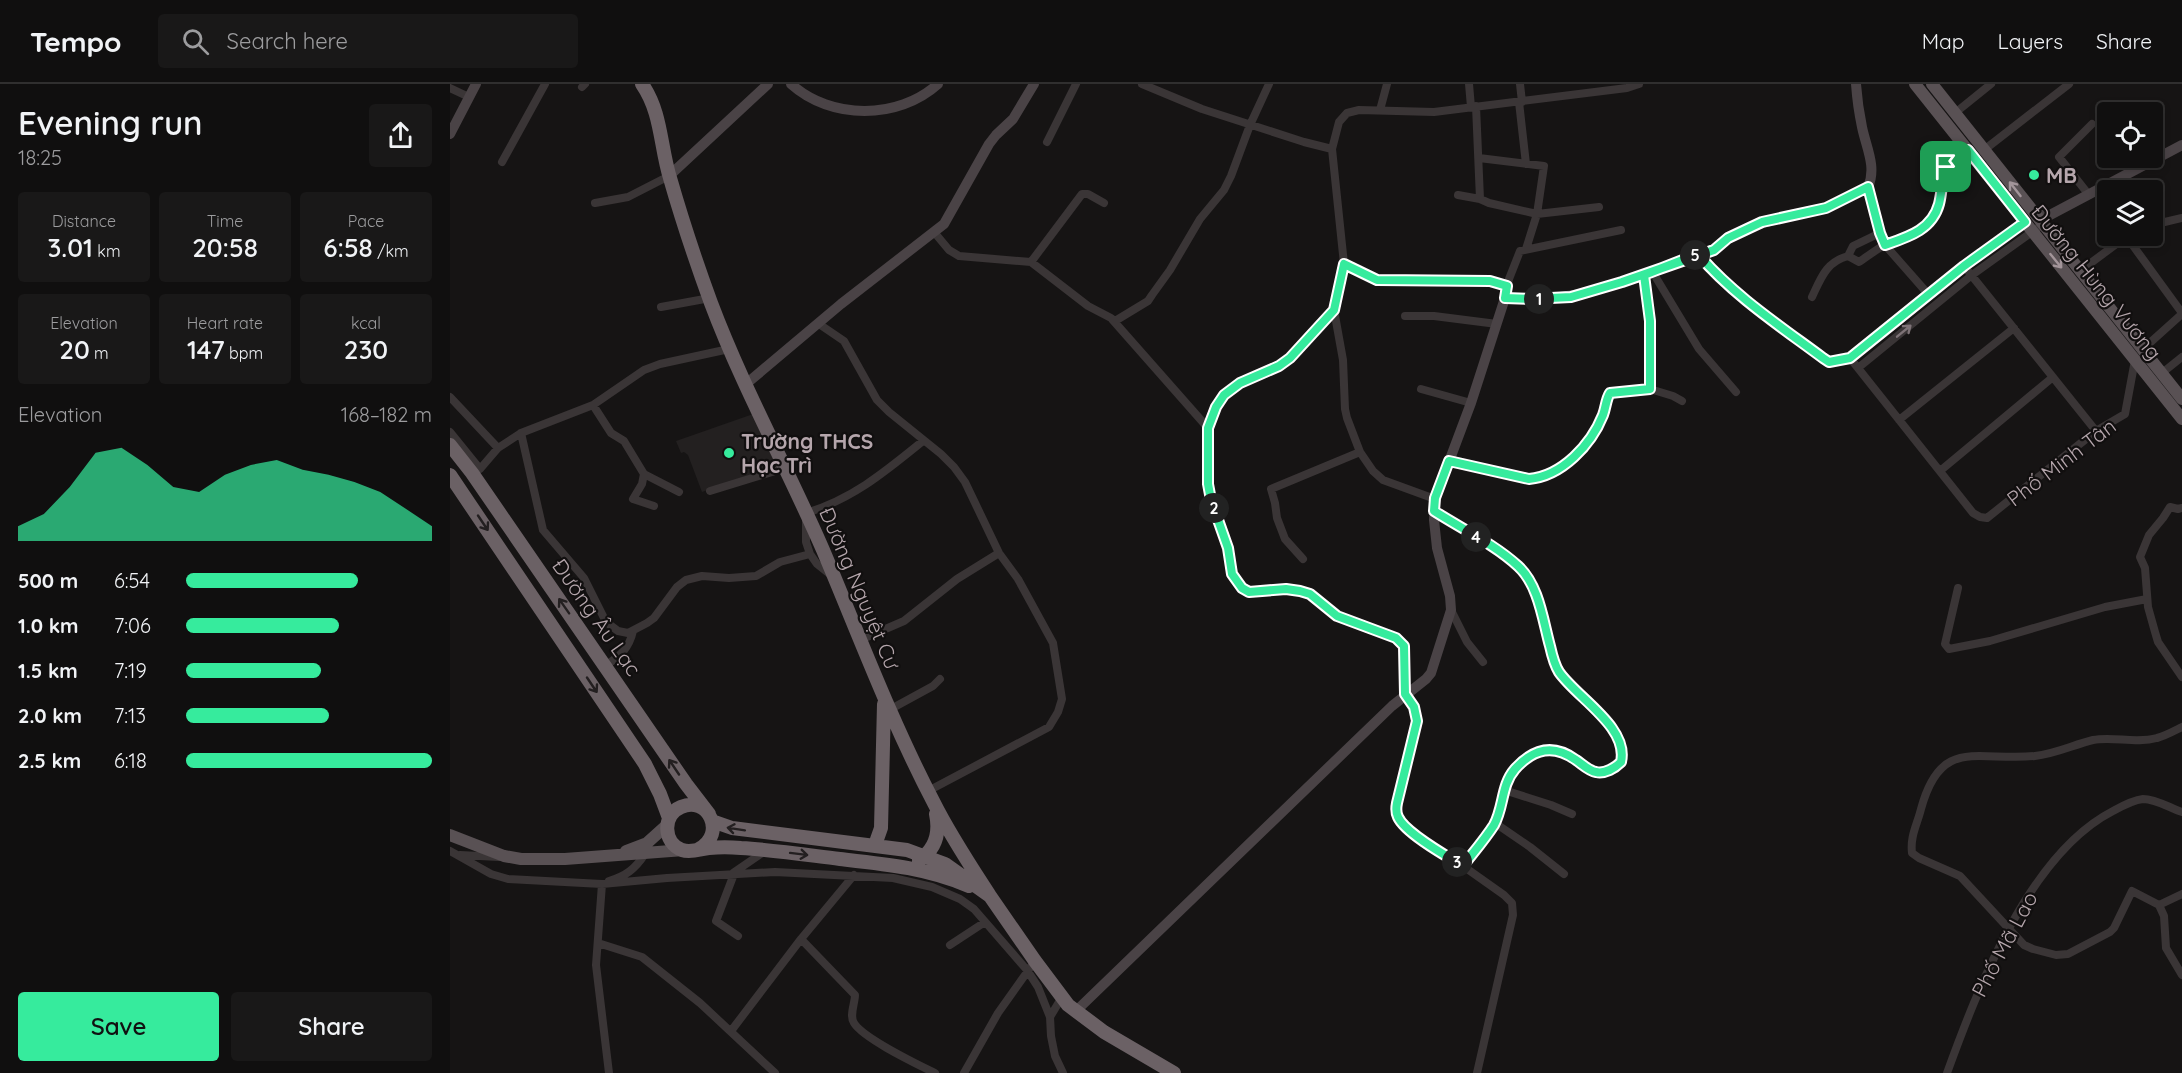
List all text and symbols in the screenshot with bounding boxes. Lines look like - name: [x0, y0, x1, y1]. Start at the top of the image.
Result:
- search box: [158, 14, 578, 68]
- text: Tempo: [30, 24, 122, 59]
- icon: search: [179, 25, 212, 58]
- text: Search here: [227, 27, 348, 55]
- text: Map: [1922, 28, 1965, 54]
- text: Layers: [1998, 28, 2063, 54]
- text: Share: [2096, 28, 2152, 54]
- text: Evening run: [18, 102, 203, 143]
- map controls: [2097, 102, 2163, 246]
- button: locate: [2097, 102, 2163, 168]
- button: share: [369, 104, 432, 167]
- pin: [1920, 141, 1971, 192]
- text: 18:25: [18, 145, 62, 170]
- icon: arrive: [1929, 150, 1962, 183]
- place label: MB: [2046, 162, 2077, 188]
- marker: MB: [2027, 168, 2041, 182]
- button: layers: [2097, 180, 2163, 246]
- one-way arrow: [2008, 181, 2021, 197]
- street label: Đường Hùng Vương: [2026, 199, 2168, 365]
- text: Distance: [52, 211, 116, 231]
- text: Time: [207, 211, 243, 231]
- text: Pace: [348, 211, 384, 231]
- text: 3.01: [47, 231, 93, 264]
- text: 20:58: [192, 231, 258, 264]
- text: 6:58: [323, 231, 373, 264]
- pin: 5: [1680, 240, 1710, 270]
- text: km: [93, 241, 121, 261]
- text: /km: [373, 241, 409, 261]
- text: 5: [1690, 245, 1700, 265]
- one-way arrow: [2049, 253, 2062, 269]
- pin: 1: [1524, 284, 1554, 314]
- text: 1: [1536, 289, 1542, 309]
- text: Elevation: [50, 313, 118, 333]
- text: Heart rate: [187, 313, 263, 333]
- text: kcal: [351, 313, 381, 333]
- one-way arrow: [1896, 324, 1911, 338]
- text: 20: [59, 333, 90, 366]
- text: 147: [187, 333, 225, 366]
- text: 230: [344, 333, 388, 366]
- text: m: [90, 343, 109, 363]
- text: bpm: [225, 343, 263, 363]
- text: Elevation: [18, 402, 102, 427]
- text: 168–182 m: [341, 402, 432, 427]
- street label: Phố Minh Tân: [2001, 413, 2121, 511]
- place label: Trường THCS Hạc Trì: [741, 428, 873, 478]
- marker: Trường THCS Hạc Trì: [722, 446, 736, 460]
- pin: 2: [1199, 493, 1229, 523]
- text: 2: [1209, 498, 1219, 518]
- street label: Đường Nguyệt Cư: [814, 503, 906, 674]
- one-way arrow: [477, 514, 489, 531]
- pin: 4: [1461, 522, 1491, 552]
- text: 4: [1471, 527, 1481, 547]
- street label: Đường Âu Lạc: [547, 554, 647, 681]
- text: 500 m: [18, 568, 78, 593]
- text: 6:54: [114, 568, 150, 593]
- one-way arrow: [558, 599, 570, 615]
- text: 1.0 km: [18, 613, 78, 638]
- text: 7:06: [114, 613, 151, 638]
- text: 1.5 km: [18, 658, 78, 683]
- text: 7:19: [114, 658, 147, 683]
- one-way arrow: [586, 676, 598, 692]
- text: 2.0 km: [18, 703, 82, 728]
- text: 7:13: [114, 703, 146, 728]
- text: 2.5 km: [18, 748, 81, 773]
- text: 6:18: [114, 748, 147, 773]
- one-way arrow: [668, 760, 680, 776]
- one-way arrow: [726, 823, 746, 834]
- pin: 3: [1442, 847, 1472, 877]
- one-way arrow: [789, 848, 809, 859]
- text: 3: [1453, 852, 1461, 872]
- street label: Phố Mã Lao: [1965, 887, 2043, 1001]
- button: Save: [18, 992, 219, 1061]
- button: Share: [231, 992, 432, 1061]

